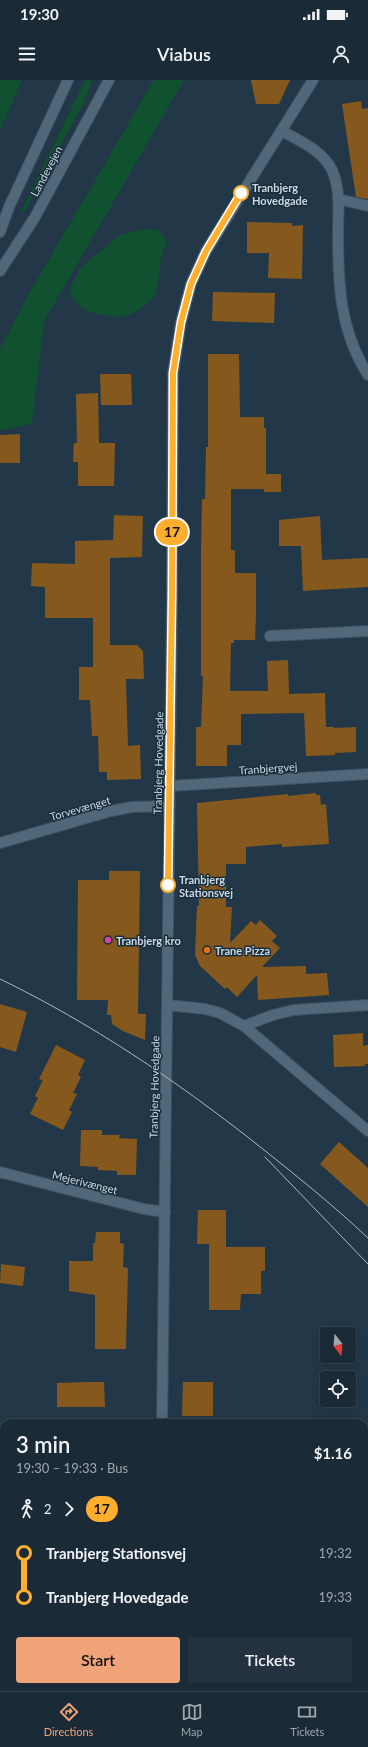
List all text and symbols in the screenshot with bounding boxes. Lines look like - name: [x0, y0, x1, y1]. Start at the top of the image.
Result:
- text: 19:30: [20, 5, 59, 23]
- icon: menu: [16, 43, 38, 65]
- text: Viabus: [157, 43, 211, 65]
- icon: person: [330, 43, 352, 65]
- street label: Landevejen: [27, 144, 65, 198]
- place label: Tranbjerg Hovedgade: [252, 181, 308, 207]
- marker: Tranbjerg Hovedgade: [233, 185, 249, 201]
- line badge: 17: [154, 519, 190, 545]
- text: 17: [164, 523, 180, 540]
- street label: Tranbjerg Hovedgade: [151, 711, 165, 815]
- street label: Tranbjergvej: [238, 759, 298, 777]
- street label: Torvevænget: [48, 793, 112, 823]
- place label: Tranbjerg Stationsvej: [179, 873, 233, 899]
- marker: Tranbjerg Stationsvej: [160, 877, 176, 893]
- place label: Tranbjerg kro: [116, 934, 181, 947]
- marker: Tranbjerg kro: [103, 935, 113, 945]
- place label: Trane Pizza: [215, 944, 270, 957]
- marker: Trane Pizza: [202, 945, 212, 955]
- street label: Tranbjerg Hovedgade: [147, 1035, 161, 1139]
- street label: Mejerivænget: [51, 1168, 119, 1196]
- north arrow: [320, 1327, 356, 1363]
- map controls: [320, 1327, 356, 1407]
- button: locate: [320, 1371, 356, 1407]
- text: 3 min: [16, 1431, 70, 1458]
- text: $1.16: [314, 1444, 352, 1462]
- text: 19:30 – 19:33 · Bus: [16, 1460, 128, 1476]
- icon: walk: [16, 1498, 38, 1520]
- icon: forward: [58, 1498, 80, 1520]
- text: 17: [94, 1500, 110, 1517]
- text: 2: [44, 1501, 52, 1517]
- text: Tranbjerg Stationsvej: [46, 1544, 186, 1562]
- text: 19:32: [319, 1545, 352, 1561]
- text: Tranbjerg Hovedgade: [46, 1588, 188, 1606]
- text: 19:33: [319, 1589, 352, 1605]
- button: Start: [16, 1637, 180, 1683]
- button: Tickets: [188, 1637, 352, 1683]
- tab: Directions: [44, 1701, 93, 1738]
- tab: Map: [181, 1701, 203, 1738]
- tab: Tickets: [290, 1701, 324, 1738]

